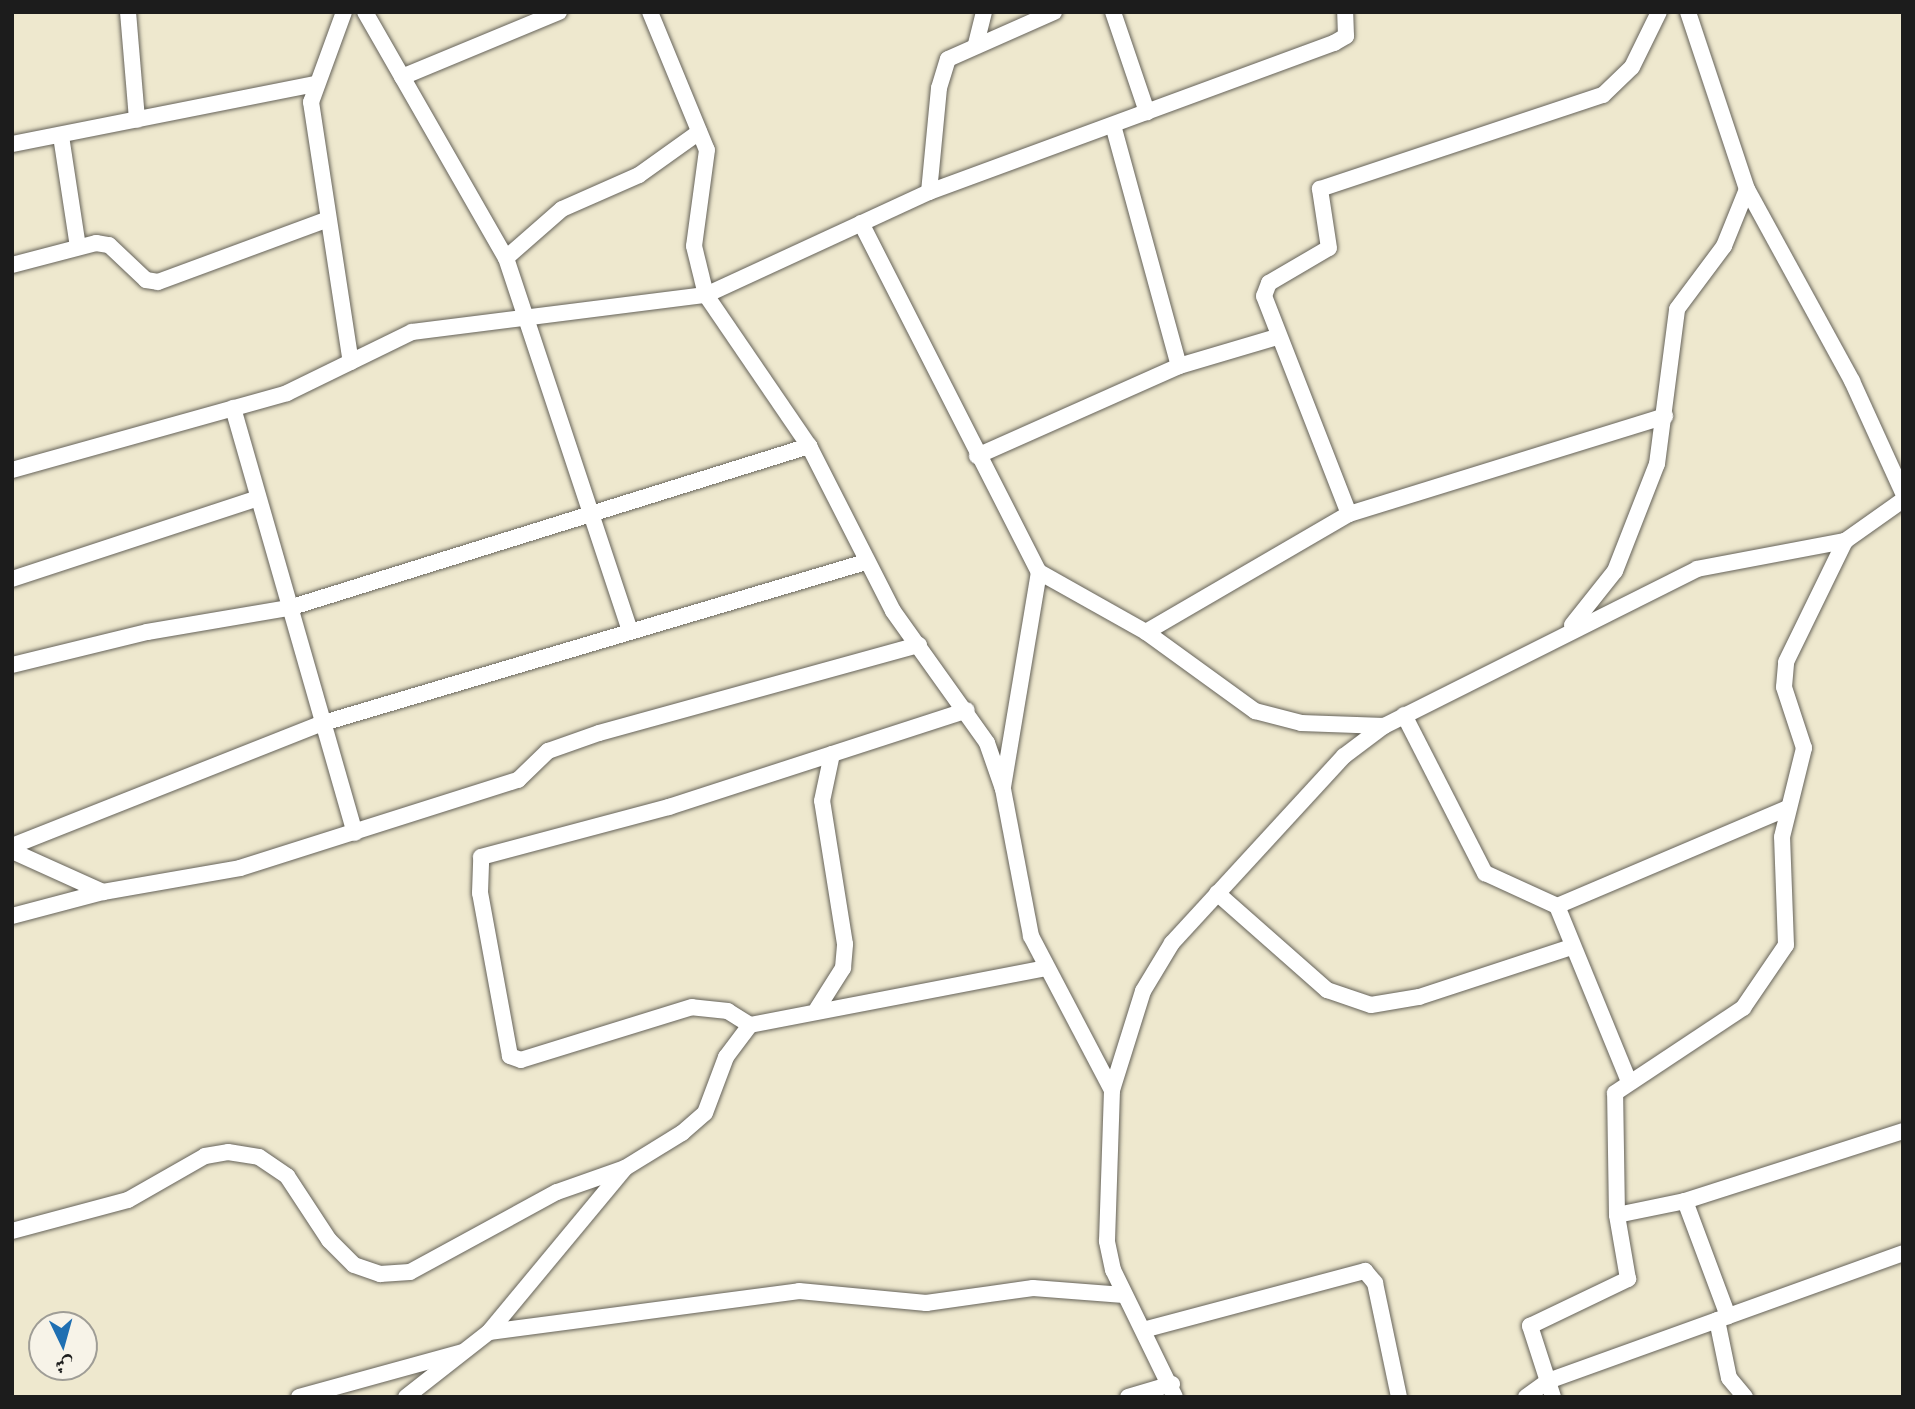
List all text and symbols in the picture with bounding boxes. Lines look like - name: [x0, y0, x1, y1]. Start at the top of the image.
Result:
- north arrow: [28, 1311, 98, 1381]
- text: ش: [54, 1353, 75, 1377]

